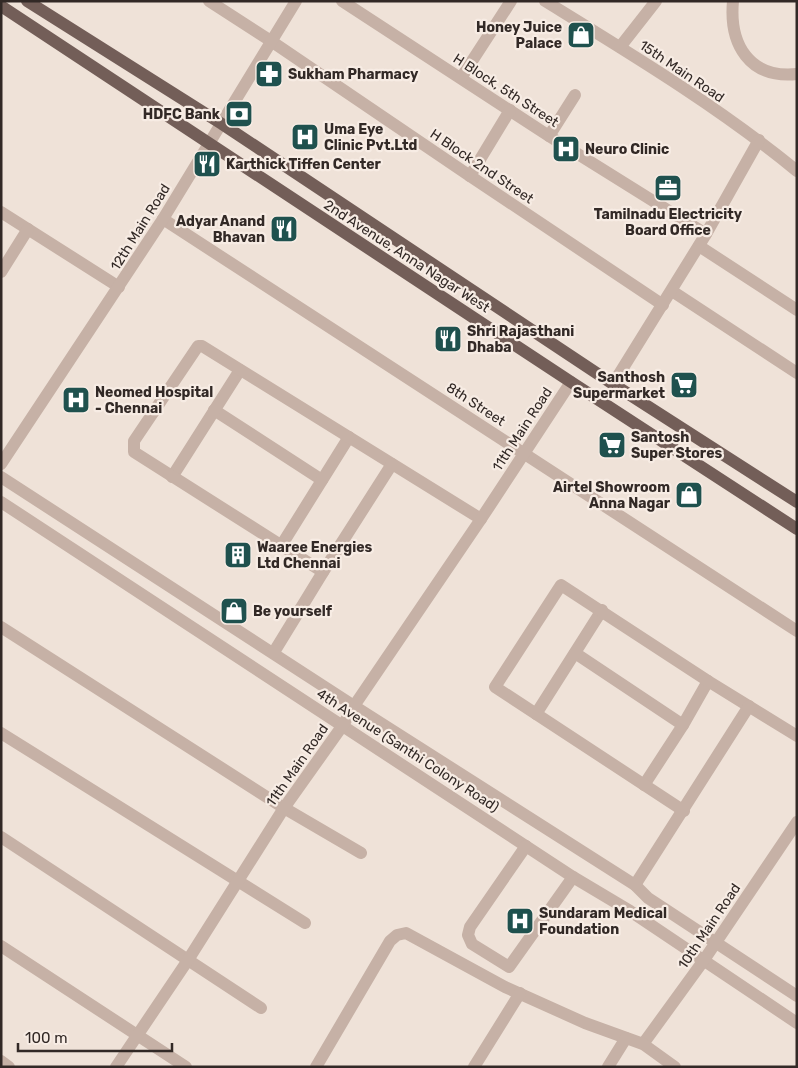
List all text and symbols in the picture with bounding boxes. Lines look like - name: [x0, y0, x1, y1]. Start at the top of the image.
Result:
- place label: Honey Juice Palace: [476, 19, 562, 52]
- shop icon: Honey Juice Palace: [566, 20, 596, 50]
- street label: 15th Main Road: [636, 37, 728, 106]
- street label: H Block, 5th Street: [450, 50, 562, 131]
- pharmacy icon: Sukham Pharmacy: [254, 59, 284, 89]
- place label: Sukham Pharmacy: [288, 66, 419, 83]
- bank icon: HDFC Bank: [224, 99, 254, 129]
- place label: HDFC Bank: [143, 106, 221, 123]
- place label: Uma Eye Clinic Pvt.Ltd: [324, 121, 417, 154]
- hospital icon: Uma Eye Clinic Pvt.Ltd: [290, 122, 320, 152]
- street label: H Block 2nd Street: [427, 125, 537, 208]
- hospital icon: Neuro Clinic: [551, 134, 581, 164]
- place label: Neuro Clinic: [585, 141, 669, 158]
- restaurant icon: Karthick Tiffen Center: [192, 149, 222, 179]
- place label: Karthick Tiffen Center: [226, 156, 382, 173]
- office icon: Tamilnadu Electricity Board Office: [653, 173, 683, 203]
- street label: 12th Main Road: [107, 181, 174, 274]
- street label: 2nd Avenue, Anna Nagar West: [321, 196, 493, 317]
- place label: Tamilnadu Electricity Board Office: [594, 206, 743, 239]
- place label: Adyar Anand Bhavan: [176, 213, 265, 246]
- restaurant icon: Adyar Anand Bhavan: [269, 214, 299, 244]
- place label: Shri Rajasthani Dhaba: [467, 323, 574, 356]
- restaurant icon: Shri Rajasthani Dhaba: [433, 324, 463, 354]
- place label: Santhosh Supermarket: [573, 369, 665, 402]
- supermarket icon: Santhosh Supermarket: [669, 370, 699, 400]
- street label: 8th Street: [443, 379, 509, 430]
- place label: Neomed Hospital - Chennai: [95, 384, 213, 417]
- street label: 11th Main Road: [489, 384, 556, 474]
- hospital icon: Neomed Hospital - Chennai: [61, 385, 91, 415]
- place label: Santosh Super Stores: [631, 429, 722, 462]
- supermarket icon: Santosh Super Stores: [597, 430, 627, 460]
- place label: Airtel Showroom Anna Nagar: [553, 479, 671, 512]
- shop icon: Airtel Showroom Anna Nagar: [674, 480, 704, 510]
- place label: Waaree Energies Ltd Chennai: [257, 539, 373, 572]
- building icon: Waaree Energies Ltd Chennai: [223, 540, 253, 570]
- shop icon: Be yourself: [219, 596, 249, 626]
- place label: Be yourself: [253, 603, 333, 620]
- street label: 4th Avenue (Santhi Colony Road): [313, 685, 502, 816]
- street label: 11th Main Road: [263, 721, 332, 810]
- street label: 10th Main Road: [675, 880, 744, 972]
- place label: Sundaram Medical Foundation: [539, 905, 667, 938]
- hospital icon: Sundaram Medical Foundation: [505, 906, 535, 936]
- scale bar: [18, 1020, 171, 1052]
- text: 100 m: [25, 1029, 67, 1047]

